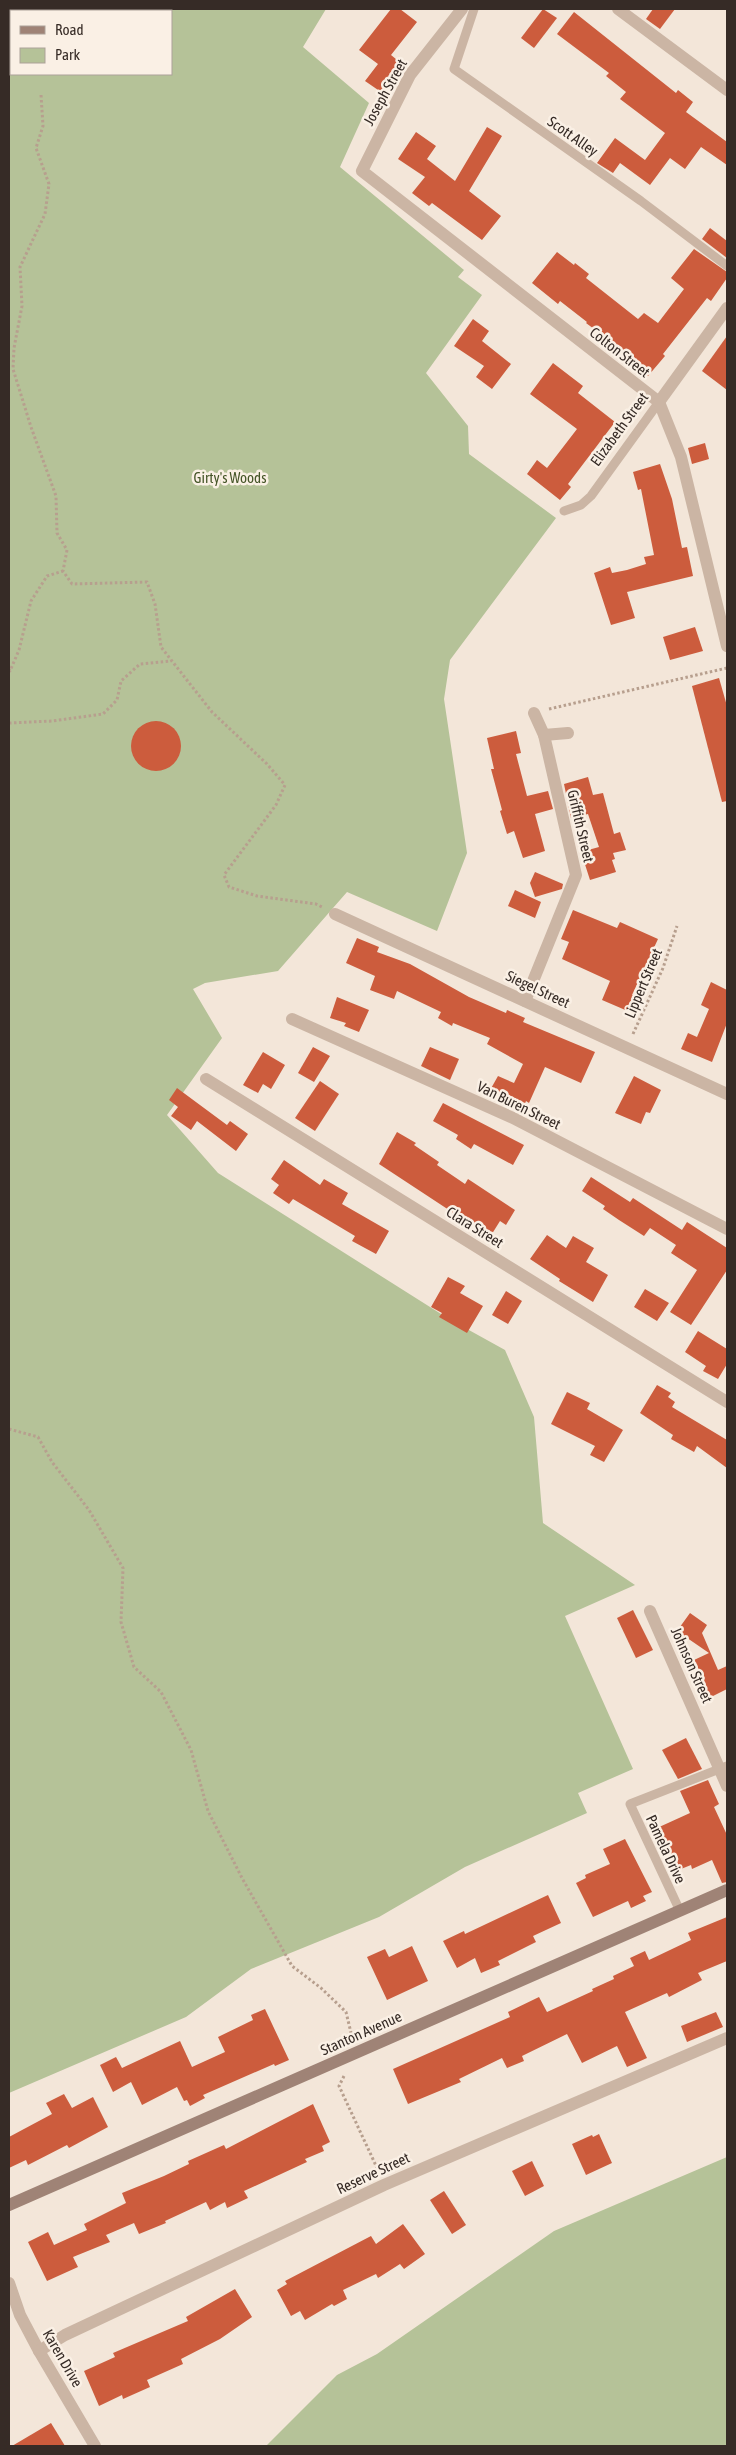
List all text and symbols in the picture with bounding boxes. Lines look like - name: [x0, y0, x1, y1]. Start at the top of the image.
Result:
- legend: [10, 10, 172, 75]
- text: Road: [55, 21, 84, 38]
- text: Park: [55, 46, 80, 63]
- street label: Joseph Street: [360, 56, 410, 128]
- street label: Scott Alley: [545, 113, 601, 159]
- street label: Colton Street: [587, 323, 653, 381]
- street label: Elizabeth Street: [587, 389, 651, 469]
- park label: Girty's Woods: [194, 469, 266, 486]
- street label: Griffith Street: [564, 788, 598, 864]
- street label: Lippert Street: [621, 946, 665, 1020]
- street label: Siegel Street: [503, 967, 573, 1011]
- street label: Van Buren Street: [474, 1077, 564, 1133]
- street label: Clara Street: [443, 1203, 507, 1251]
- street label: Johnson Street: [668, 1625, 716, 1705]
- street label: Pamela Drive: [643, 1812, 689, 1886]
- street label: Stanton Avenue: [318, 2007, 404, 2058]
- street label: Reserve Street: [334, 2149, 412, 2197]
- street label: Karen Drive: [40, 2326, 86, 2390]

